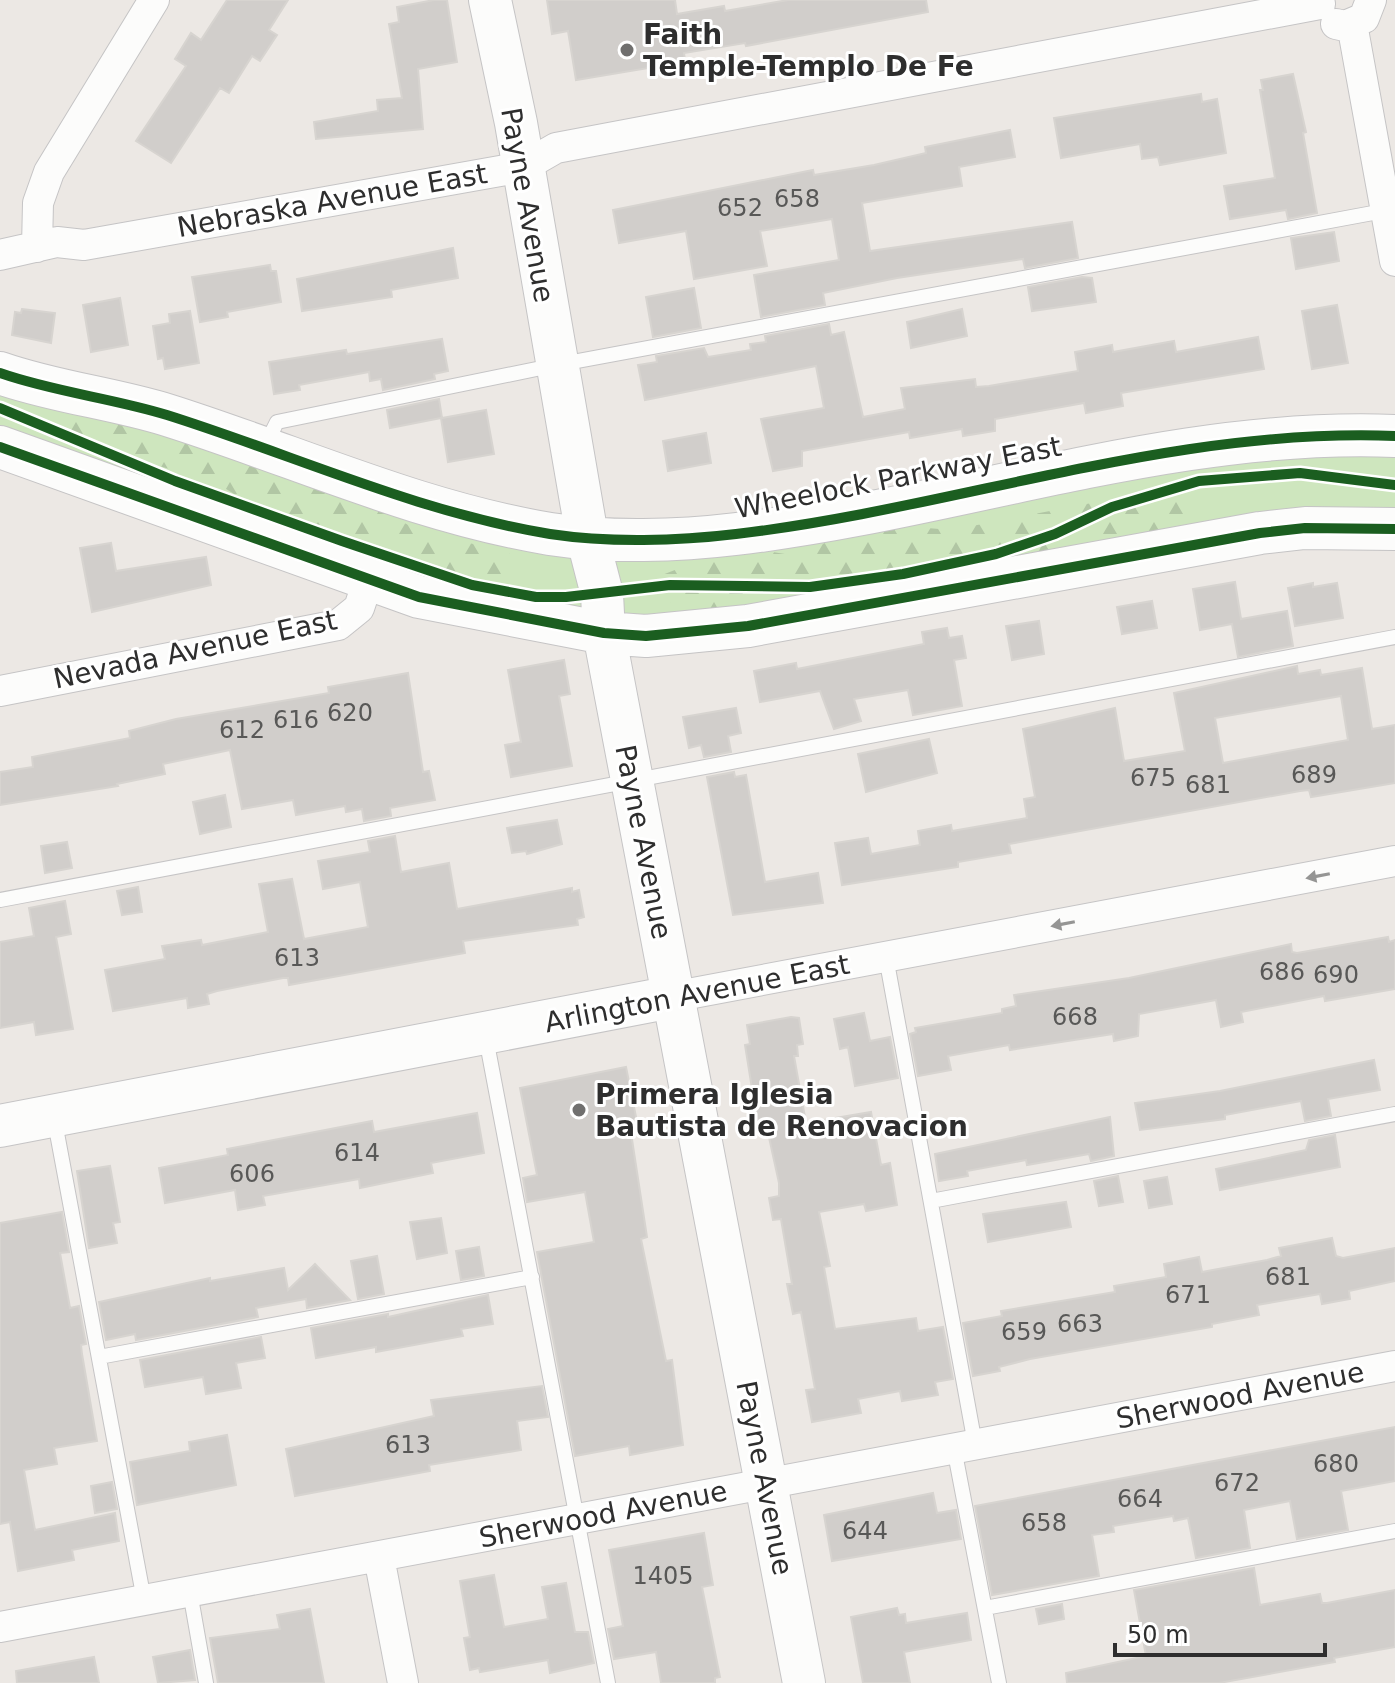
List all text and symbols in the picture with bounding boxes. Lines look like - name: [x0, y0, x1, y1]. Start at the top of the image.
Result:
- place label: Faith Temple-Templo De Fe: [643, 18, 974, 83]
- marker: Faith Temple-Templo De Fe: [618, 41, 636, 59]
- street label: Payne Avenue: [494, 105, 561, 305]
- street label: Nebraska Avenue East: [174, 157, 490, 244]
- house number: 658: [774, 185, 820, 213]
- house number: 652: [717, 194, 763, 222]
- street label: Wheelock Parkway East: [732, 430, 1064, 525]
- street label: Nevada Avenue East: [50, 603, 340, 696]
- house number: 620: [327, 699, 373, 727]
- house number: 616: [273, 706, 319, 734]
- house number: 612: [219, 716, 265, 744]
- street label: Payne Avenue: [608, 742, 679, 942]
- house number: 689: [1291, 761, 1337, 789]
- house number: 675: [1130, 764, 1176, 792]
- house number: 681: [1185, 771, 1231, 799]
- one-way arrow: [1306, 870, 1331, 882]
- one-way arrow: [1050, 918, 1075, 931]
- house number: 613: [274, 944, 320, 972]
- street label: Arlington Avenue East: [542, 948, 852, 1039]
- house number: 686: [1259, 958, 1305, 986]
- house number: 690: [1313, 961, 1359, 989]
- house number: 668: [1052, 1003, 1098, 1031]
- place label: Primera Iglesia Bautista de Renovacion: [595, 1078, 968, 1143]
- marker: Primera Iglesia Bautista de Renovacion: [570, 1101, 588, 1119]
- house number: 614: [334, 1139, 380, 1167]
- house number: 606: [229, 1160, 275, 1188]
- house number: 681: [1265, 1263, 1311, 1291]
- house number: 671: [1165, 1281, 1211, 1309]
- house number: 663: [1057, 1310, 1103, 1338]
- house number: 659: [1001, 1318, 1047, 1346]
- street label: Sherwood Avenue: [1113, 1355, 1367, 1436]
- street label: Payne Avenue: [729, 1378, 800, 1578]
- house number: 613: [385, 1431, 431, 1459]
- house number: 680: [1313, 1450, 1359, 1478]
- house number: 672: [1214, 1469, 1260, 1497]
- street label: Sherwood Avenue: [476, 1474, 730, 1555]
- house number: 664: [1117, 1485, 1163, 1513]
- house number: 658: [1021, 1509, 1067, 1537]
- house number: 644: [842, 1517, 888, 1545]
- house number: 1405: [632, 1562, 694, 1590]
- scale bar: [1115, 1607, 1325, 1657]
- text: 50 m: [1127, 1621, 1189, 1649]

